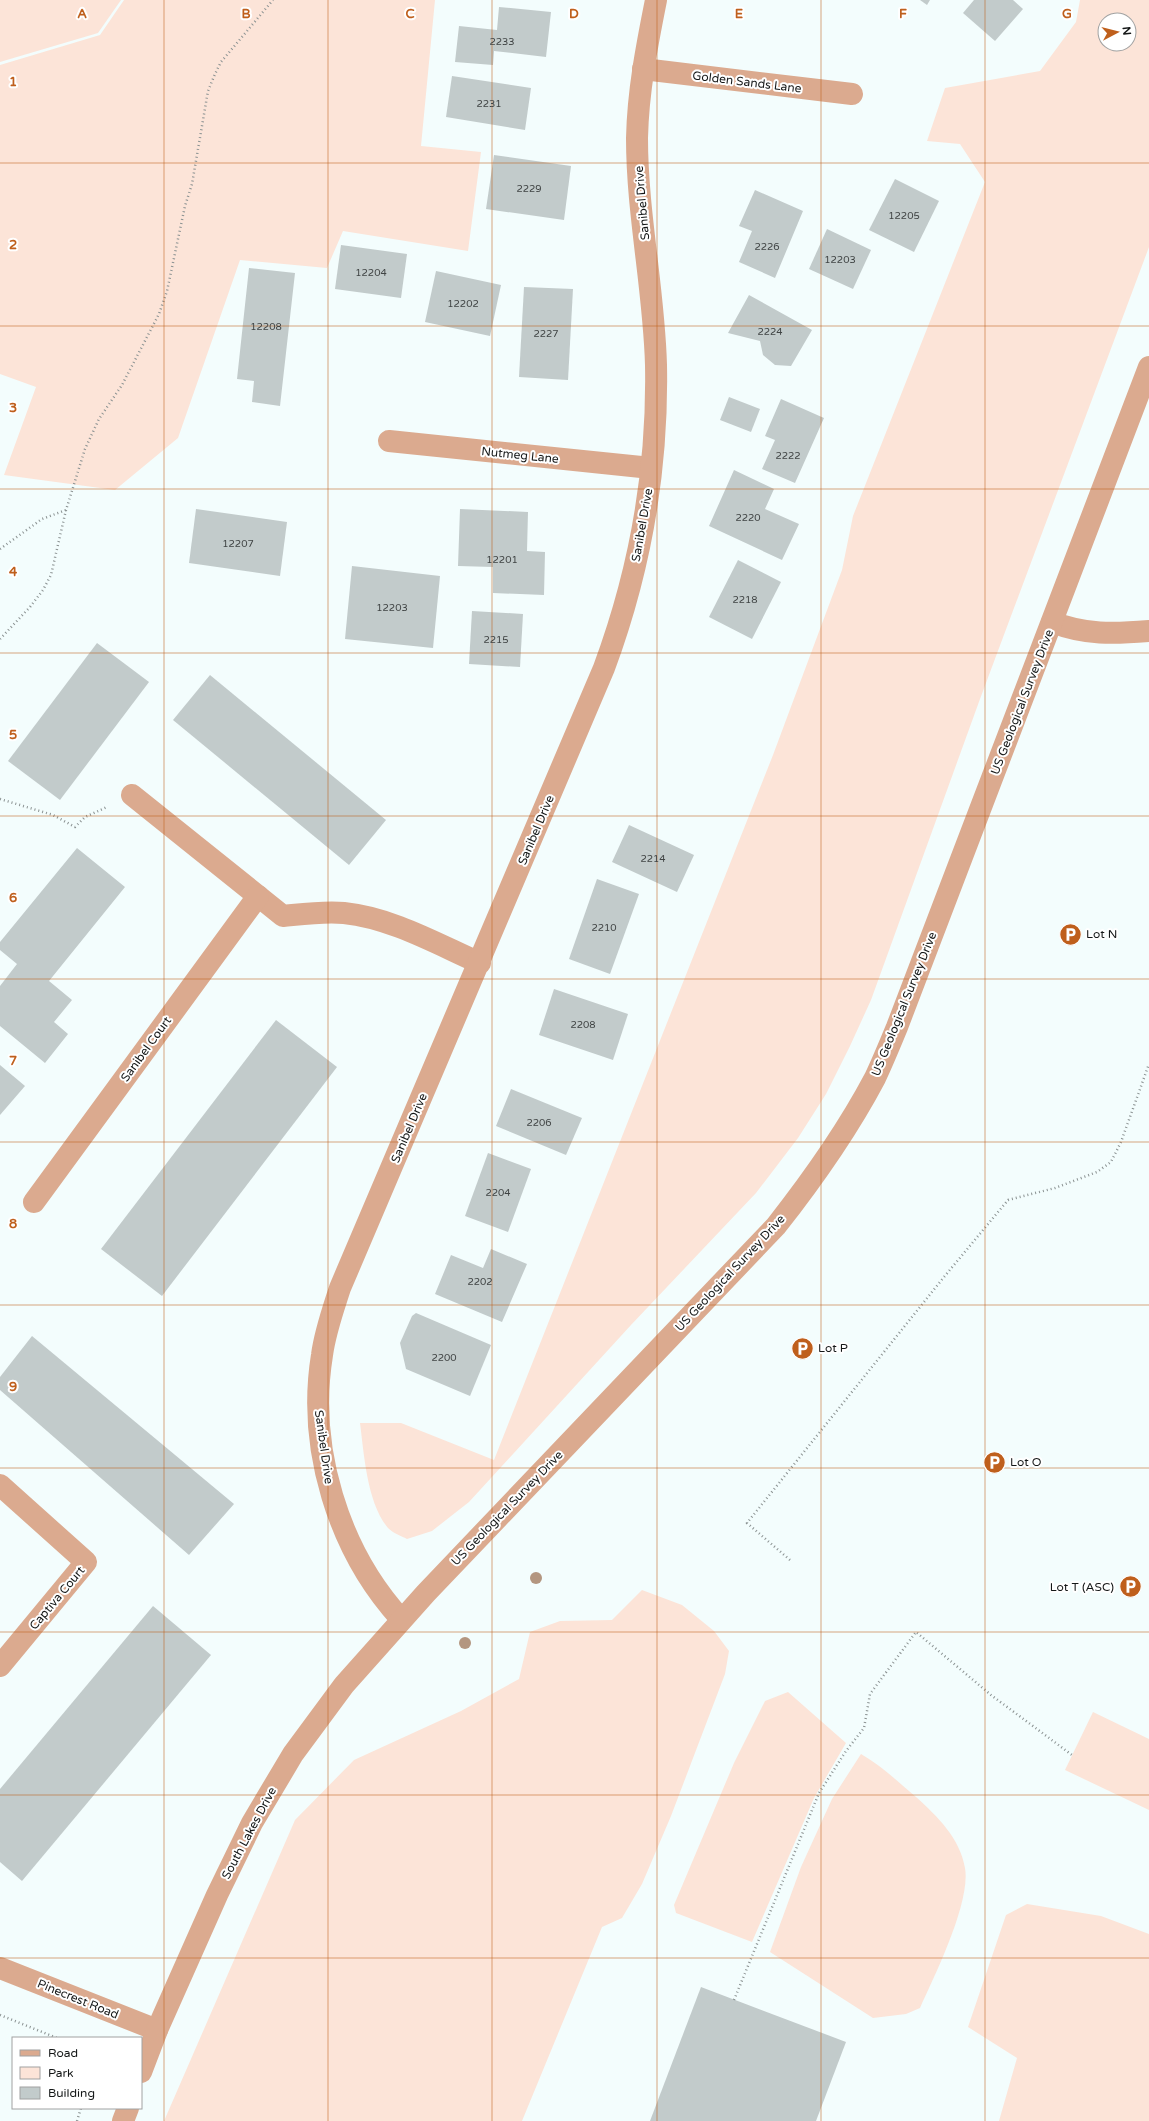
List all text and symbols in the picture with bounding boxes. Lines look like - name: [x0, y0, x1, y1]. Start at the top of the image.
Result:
- text: A: [77, 6, 87, 22]
- text: B: [241, 6, 251, 22]
- text: C: [405, 6, 415, 22]
- text: D: [569, 6, 579, 22]
- text: E: [735, 6, 743, 22]
- text: F: [899, 6, 907, 22]
- text: G: [1062, 6, 1072, 22]
- north arrow: [1097, 12, 1137, 52]
- text: N: [1119, 26, 1133, 36]
- house number: 2233: [489, 36, 515, 48]
- street label: Golden Sands Lane: [692, 68, 803, 96]
- text: 1: [9, 74, 17, 90]
- house number: 2231: [476, 98, 502, 110]
- street label: Sanibel Drive: [632, 165, 652, 241]
- house number: 2229: [516, 183, 542, 195]
- house number: 12205: [888, 210, 920, 222]
- text: 2: [9, 237, 17, 253]
- house number: 2226: [754, 241, 780, 253]
- house number: 12203: [824, 254, 856, 266]
- house number: 12204: [355, 267, 387, 279]
- house number: 12202: [447, 298, 479, 310]
- house number: 12208: [250, 321, 282, 333]
- house number: 2224: [757, 326, 783, 338]
- house number: 2227: [533, 328, 559, 340]
- text: 3: [9, 400, 17, 416]
- street label: Nutmeg Lane: [481, 444, 560, 466]
- house number: 2222: [775, 450, 801, 462]
- street label: Sanibel Drive: [629, 487, 655, 563]
- house number: 2220: [735, 512, 761, 524]
- house number: 12207: [222, 538, 254, 550]
- house number: 12201: [486, 554, 518, 566]
- text: 4: [9, 564, 18, 580]
- house number: 2218: [732, 594, 758, 606]
- house number: 12203: [376, 602, 408, 614]
- street label: US Geological Survey Drive: [988, 627, 1056, 776]
- house number: 2215: [483, 634, 509, 646]
- text: 5: [9, 727, 17, 743]
- street label: Sanibel Drive: [515, 793, 557, 867]
- house number: 2214: [640, 853, 666, 865]
- text: 6: [9, 890, 17, 906]
- parking icon: Lot N: [1057, 921, 1083, 947]
- house number: 2210: [591, 922, 617, 934]
- place label: Lot N: [1086, 927, 1118, 941]
- street label: US Geological Survey Drive: [869, 930, 939, 1078]
- street label: Sanibel Court: [118, 1013, 174, 1084]
- house number: 2208: [570, 1019, 596, 1031]
- text: 7: [9, 1053, 17, 1069]
- street label: Sanibel Drive: [388, 1091, 430, 1165]
- house number: 2206: [526, 1117, 552, 1129]
- house number: 2204: [485, 1187, 511, 1199]
- street label: US Geological Survey Drive: [672, 1212, 788, 1334]
- text: 8: [9, 1216, 17, 1232]
- house number: 2202: [467, 1276, 493, 1288]
- parking icon: Lot P: [789, 1335, 815, 1361]
- place label: Lot P: [818, 1341, 848, 1355]
- house number: 2200: [431, 1352, 457, 1364]
- text: 9: [9, 1379, 17, 1395]
- street label: Sanibel Drive: [312, 1409, 336, 1485]
- street label: US Geological Survey Drive: [448, 1448, 566, 1568]
- parking icon: Lot O: [981, 1449, 1007, 1475]
- place label: Lot O: [1010, 1455, 1042, 1469]
- street label: Captiva Court: [26, 1563, 88, 1632]
- parking icon: Lot T (ASC): [1117, 1574, 1143, 1600]
- place label: Lot T (ASC): [1050, 1580, 1114, 1594]
- street label: South Lakes Drive: [219, 1784, 279, 1881]
- street label: Pinecrest Road: [35, 1976, 121, 2022]
- legend: [12, 2037, 142, 2109]
- text: Road: [48, 2046, 78, 2060]
- text: Park: [48, 2066, 74, 2080]
- text: Building: [48, 2086, 95, 2100]

